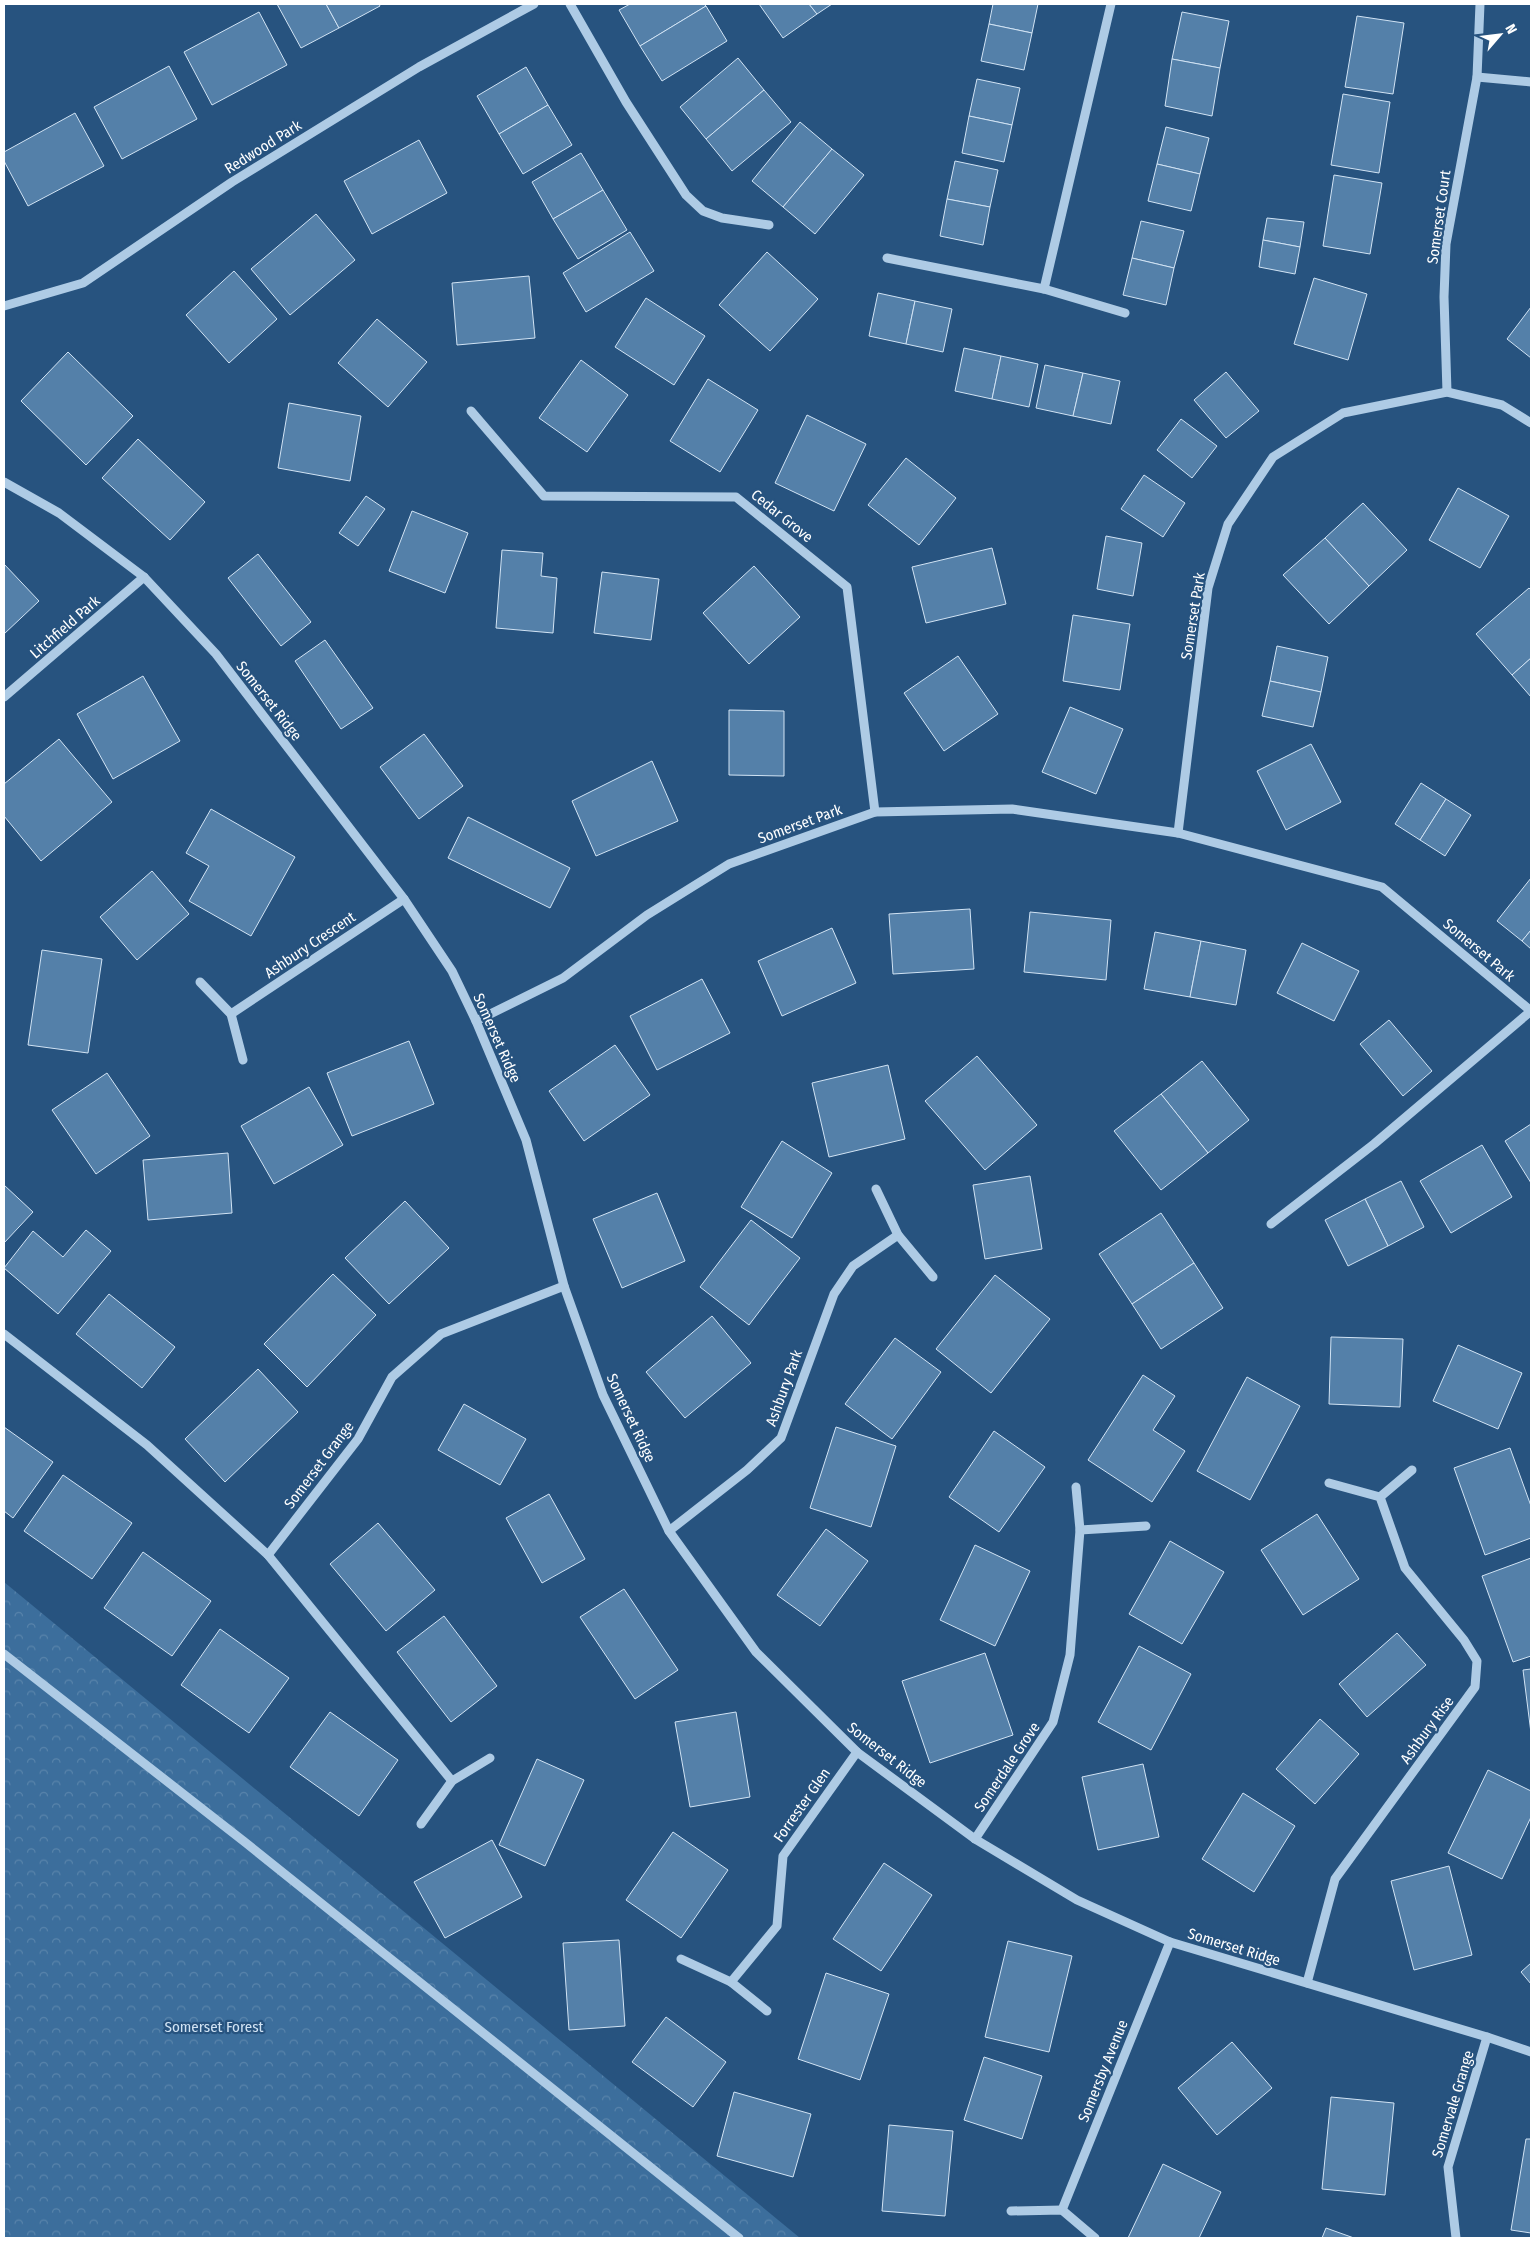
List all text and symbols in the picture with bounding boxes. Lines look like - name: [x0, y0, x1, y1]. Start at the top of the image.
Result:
- north arrow: [1475, 10, 1525, 60]
- text: N: [1502, 21, 1521, 37]
- street label: Redwood Park: [221, 116, 305, 178]
- street label: Somerset Court: [1423, 169, 1455, 265]
- street label: Cedar Grove: [748, 486, 816, 546]
- street label: Somerset Park: [1177, 571, 1209, 661]
- street label: Litchfield Park: [26, 592, 104, 662]
- street label: Somerset Ridge: [232, 658, 306, 744]
- street label: Somerset Park: [755, 800, 845, 848]
- street label: Ashbury Crescent: [261, 908, 359, 982]
- street label: Somerset Park: [1439, 915, 1519, 985]
- street label: Somerset Ridge: [469, 991, 525, 1085]
- street label: Ashbury Park: [762, 1347, 806, 1429]
- street label: Somerset Ridge: [603, 1371, 659, 1465]
- street label: Somerset Grange: [280, 1418, 358, 1512]
- street label: Ashbury Rise: [1396, 1693, 1458, 1767]
- street label: Somerset Ridge: [844, 1718, 930, 1792]
- street label: Somerdale Grove: [970, 1719, 1044, 1815]
- street label: Forrester Glen: [770, 1764, 834, 1846]
- street label: Somerset Ridge: [1186, 1924, 1282, 1970]
- street label: Somersby Avenue: [1074, 2017, 1132, 2125]
- park label: Somerset Forest: [164, 2018, 264, 2036]
- street label: Somervale Grange: [1428, 2048, 1478, 2160]

